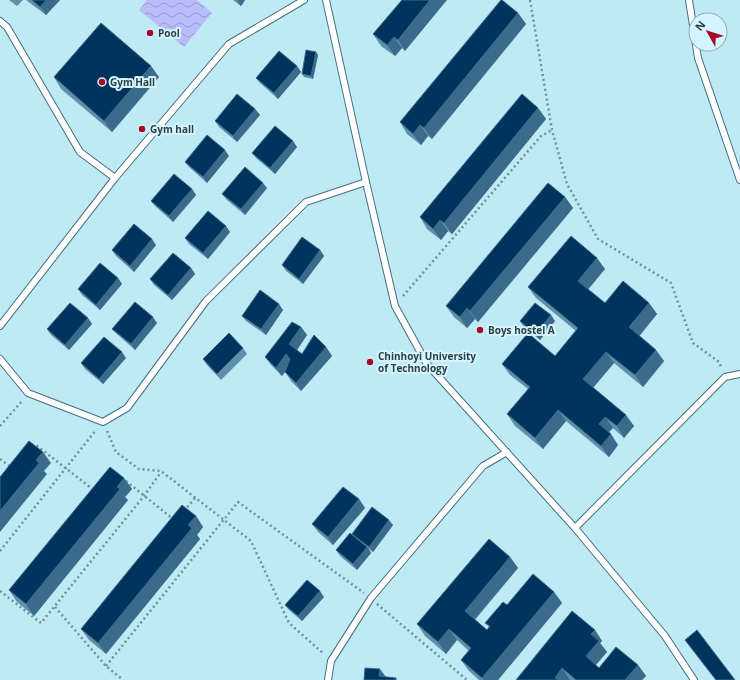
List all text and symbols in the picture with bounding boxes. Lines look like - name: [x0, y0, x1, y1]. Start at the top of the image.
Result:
- north arrow: [688, 12, 728, 52]
- text: N: [691, 17, 708, 34]
- place label: Pool: [158, 26, 180, 40]
- marker: Pool: [145, 28, 155, 38]
- place label: Gym Hall: [110, 75, 155, 89]
- marker: Gym Hall: [97, 77, 107, 87]
- place label: Gym hall: [150, 122, 194, 136]
- marker: Gym hall: [137, 124, 147, 134]
- place label: Boys hostel A: [488, 323, 555, 337]
- marker: Boys hostel A: [475, 325, 485, 335]
- place label: Chinhoyi University of Technology: [378, 349, 476, 375]
- marker: Chinhoyi University of Technology: [365, 357, 375, 367]

